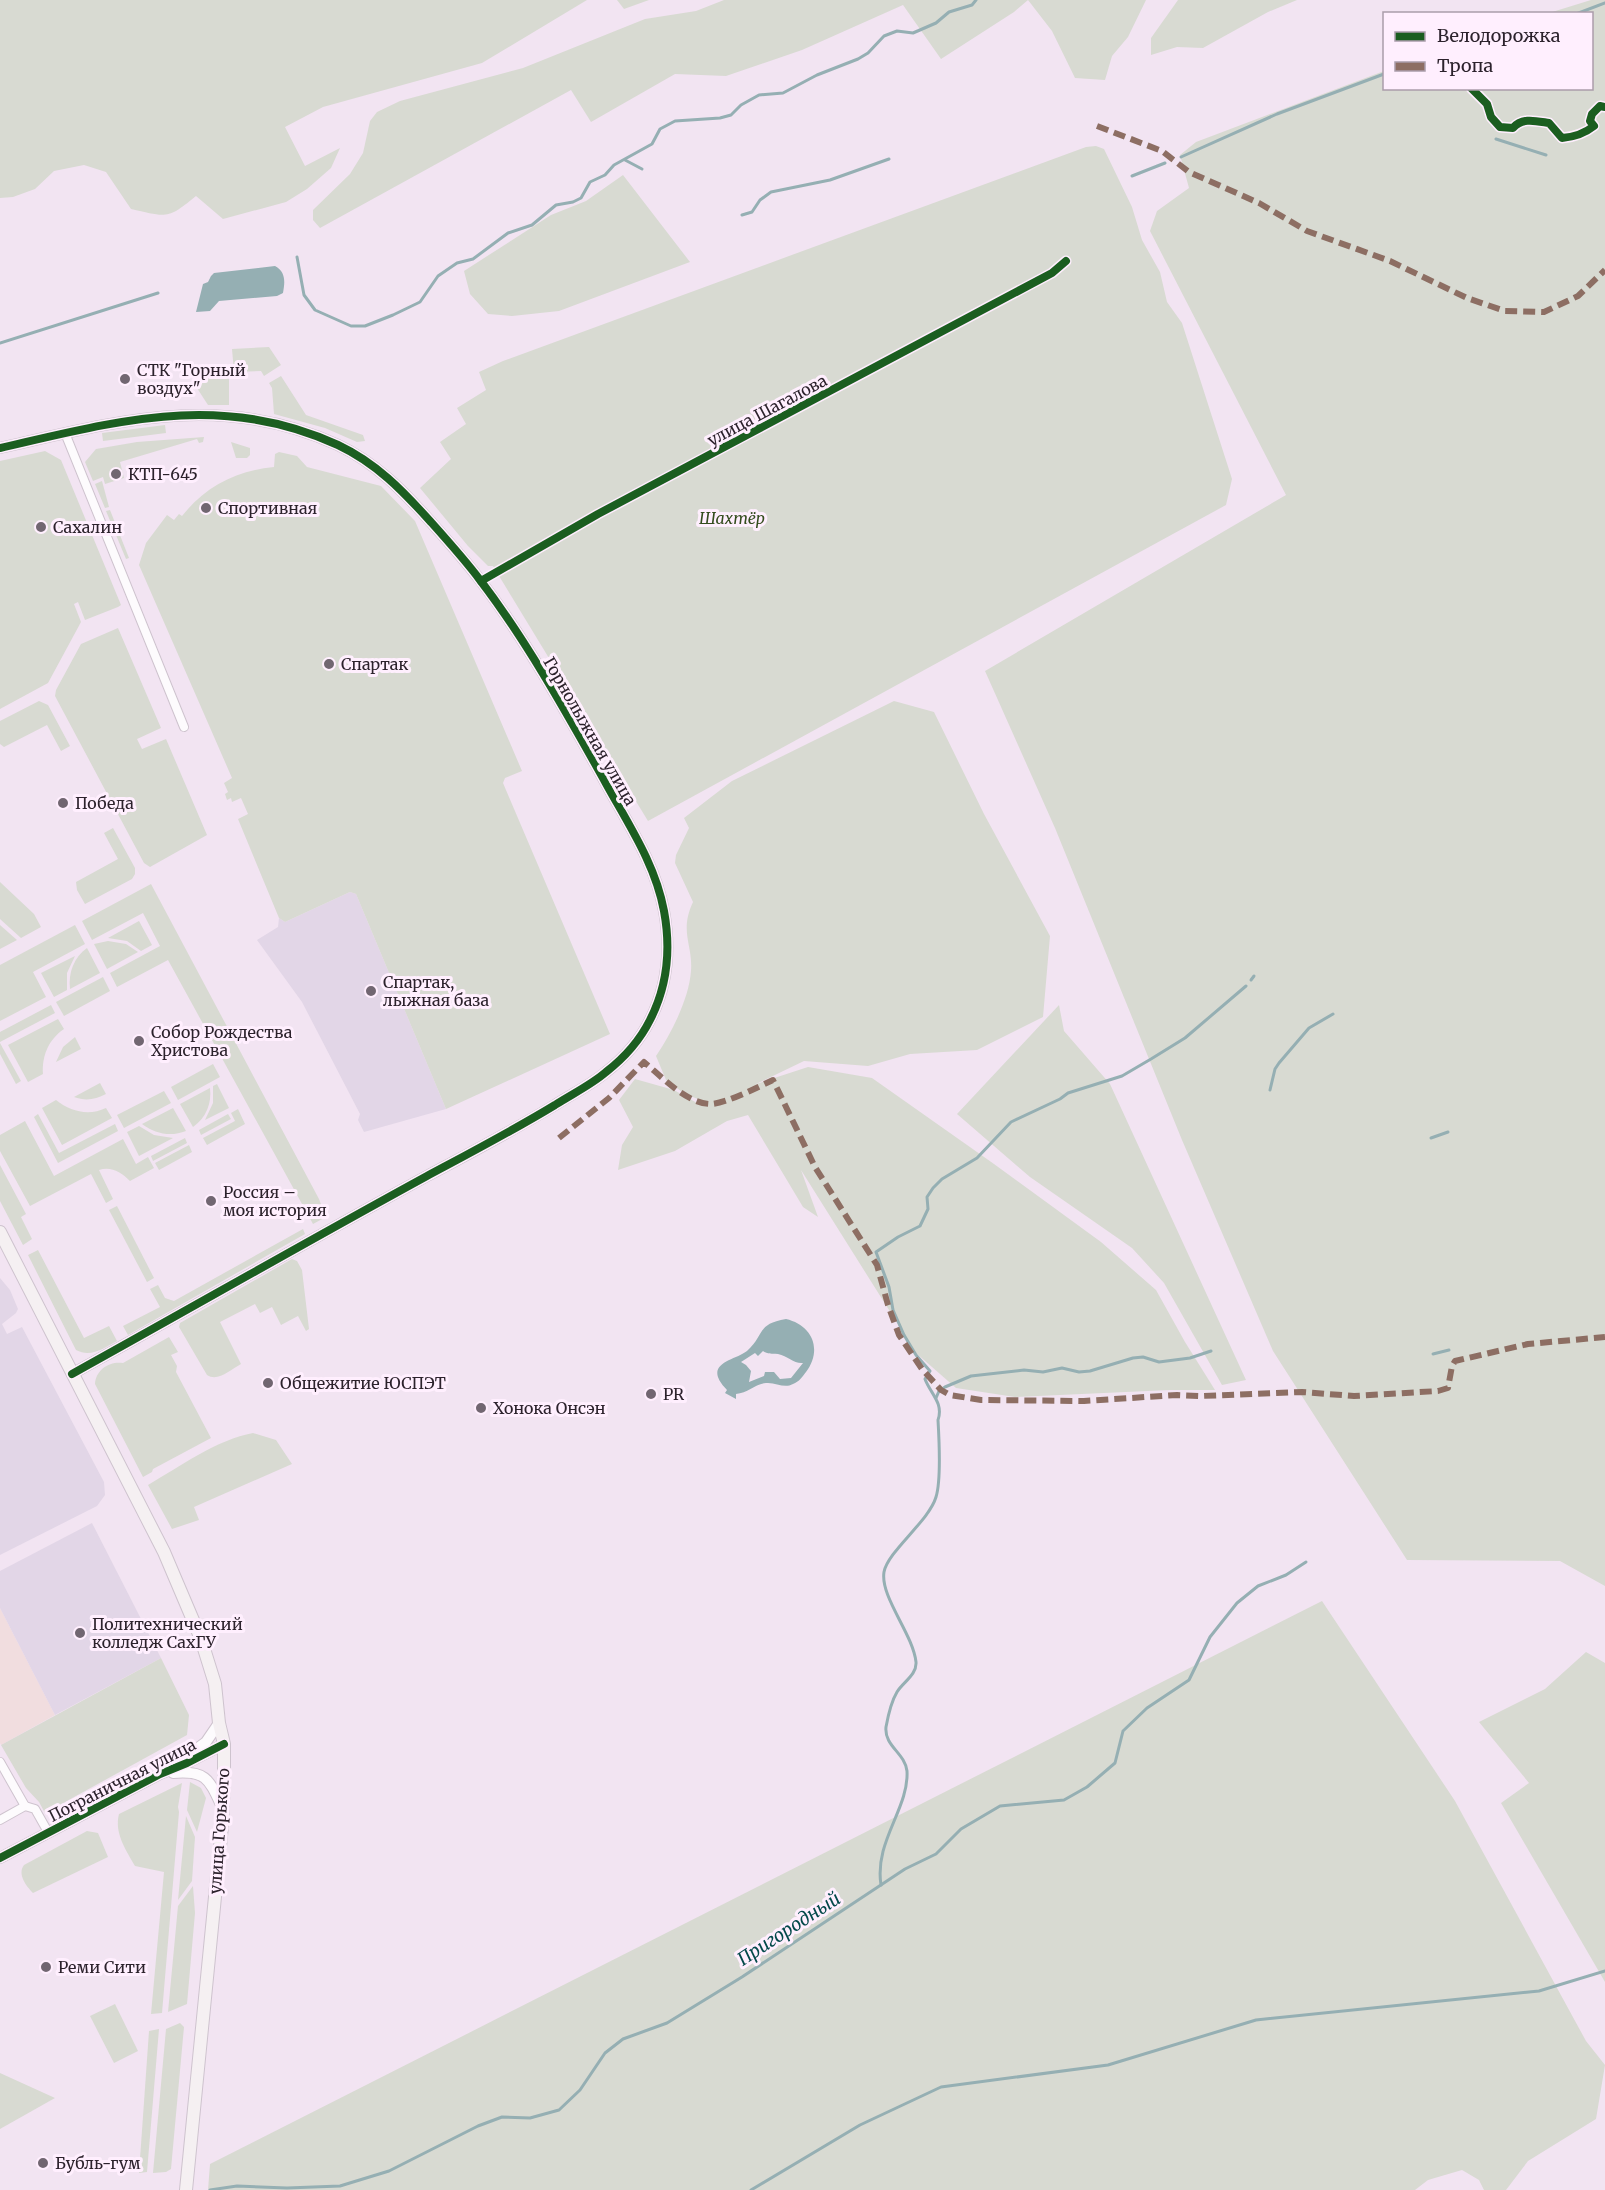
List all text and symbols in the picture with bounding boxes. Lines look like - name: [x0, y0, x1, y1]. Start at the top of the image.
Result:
- legend: [1383, 12, 1593, 90]
- text: Велодорожка: [1437, 24, 1561, 47]
- text: Тропа: [1437, 54, 1493, 77]
- place label: СТК "Горный воздух": [137, 360, 246, 398]
- street label: улица Шагалова: [704, 370, 831, 450]
- marker: СТК "Горный воздух": [118, 372, 132, 386]
- place label: КТП-645: [128, 464, 198, 484]
- marker: КТП-645: [109, 467, 123, 481]
- place label: Спортивная: [218, 498, 317, 518]
- marker: Спортивная: [199, 501, 213, 515]
- park label: Шахтёр: [699, 508, 765, 528]
- place label: Сахалин: [53, 517, 122, 537]
- marker: Сахалин: [34, 520, 48, 534]
- street label: Горнолыжная улица: [539, 653, 641, 809]
- place label: Спартак: [341, 654, 408, 674]
- marker: Спартак: [322, 657, 336, 671]
- place label: Победа: [75, 793, 134, 813]
- marker: Победа: [56, 796, 70, 810]
- place label: Спартак, лыжная база: [383, 972, 490, 1010]
- marker: Спартак, лыжная база: [364, 984, 378, 998]
- place label: Собор Рождества Христова: [151, 1022, 293, 1060]
- marker: Собор Рождества Христова: [132, 1034, 146, 1048]
- place label: Россия – моя история: [223, 1182, 327, 1220]
- marker: Россия – моя история: [204, 1194, 218, 1208]
- place label: Общежитие ЮСПЭТ: [280, 1373, 446, 1393]
- marker: Общежитие ЮСПЭТ: [261, 1376, 275, 1390]
- place label: PR: [663, 1384, 685, 1404]
- marker: PR: [644, 1387, 658, 1401]
- place label: Хонока Онсэн: [493, 1398, 605, 1418]
- marker: Хонока Онсэн: [474, 1401, 488, 1415]
- place label: Политехнический колледж СахГУ: [92, 1614, 243, 1652]
- marker: Политехнический колледж СахГУ: [73, 1626, 87, 1640]
- street label: Пограничная улица: [45, 1734, 199, 1826]
- street label: улица Горького: [205, 1767, 233, 1895]
- water label: Пригородный: [733, 1887, 844, 1970]
- place label: Реми Сити: [58, 1957, 146, 1977]
- marker: Реми Сити: [39, 1960, 53, 1974]
- place label: Бубль-гум: [55, 2153, 141, 2173]
- marker: Бубль-гум: [36, 2156, 50, 2170]

